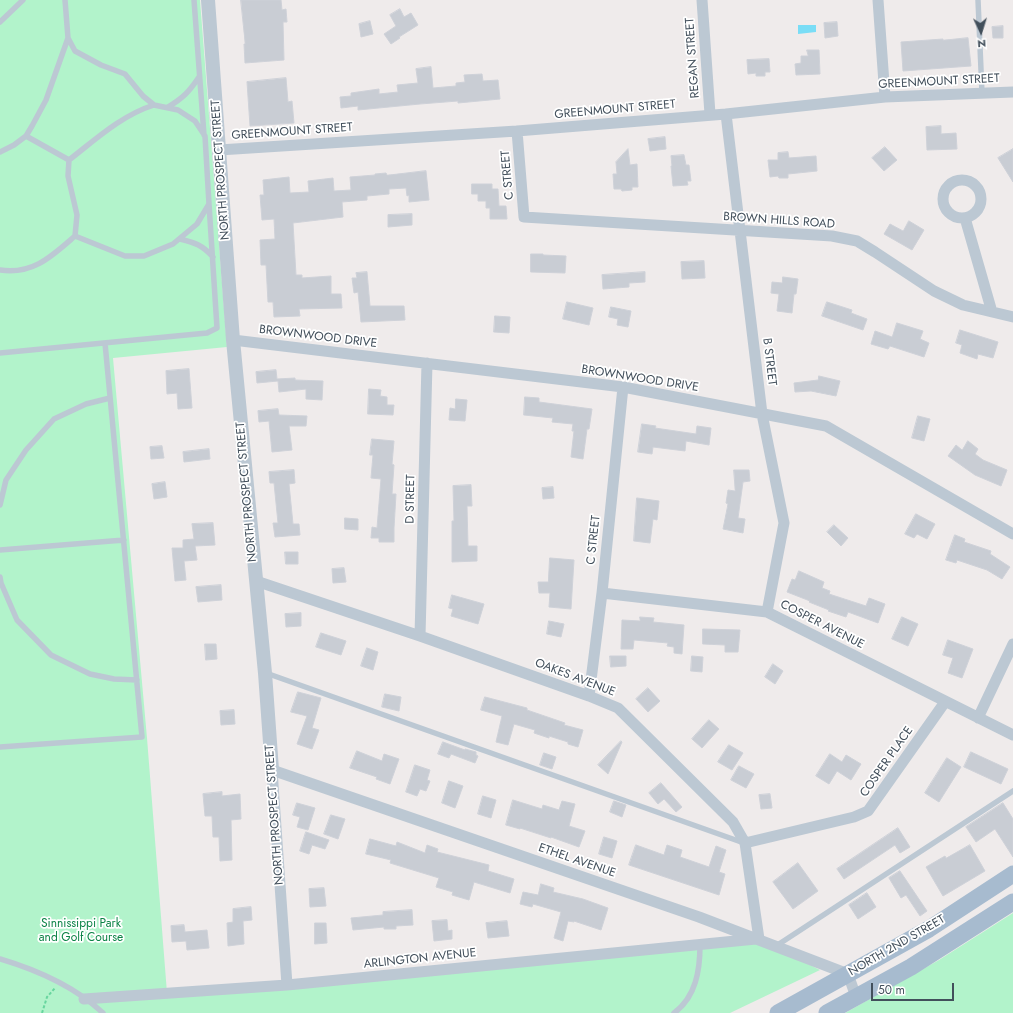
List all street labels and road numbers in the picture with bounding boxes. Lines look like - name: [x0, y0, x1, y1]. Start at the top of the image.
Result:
- street label: REGAN STREET: [683, 17, 703, 99]
- street label: GREENMOUNT STREET: [878, 72, 1000, 92]
- street label: GREENMOUNT STREET: [554, 98, 676, 122]
- street label: NORTH PROSPECT STREET: [209, 99, 233, 241]
- street label: GREENMOUNT STREET: [231, 121, 353, 143]
- street label: C STREET: [499, 150, 517, 200]
- street label: BROWN HILLS ROAD: [723, 210, 835, 232]
- street label: BROWNWOOD DRIVE: [258, 323, 378, 351]
- street label: B STREET: [759, 337, 779, 387]
- street label: BROWNWOOD DRIVE: [580, 363, 700, 395]
- street label: NORTH PROSPECT STREET: [234, 421, 260, 563]
- street label: D STREET: [403, 474, 419, 524]
- street label: C STREET: [584, 515, 604, 565]
- street label: COSPER AVENUE: [778, 598, 866, 652]
- street label: OAKES AVENUE: [533, 656, 617, 700]
- street label: COSPER PLACE: [857, 724, 917, 800]
- street label: NORTH PROSPECT STREET: [263, 744, 287, 886]
- street label: ETHEL AVENUE: [536, 841, 618, 881]
- street label: NORTH 2ND STREET: [846, 913, 948, 979]
- street label: ARLINGTON AVENUE: [363, 946, 477, 972]

